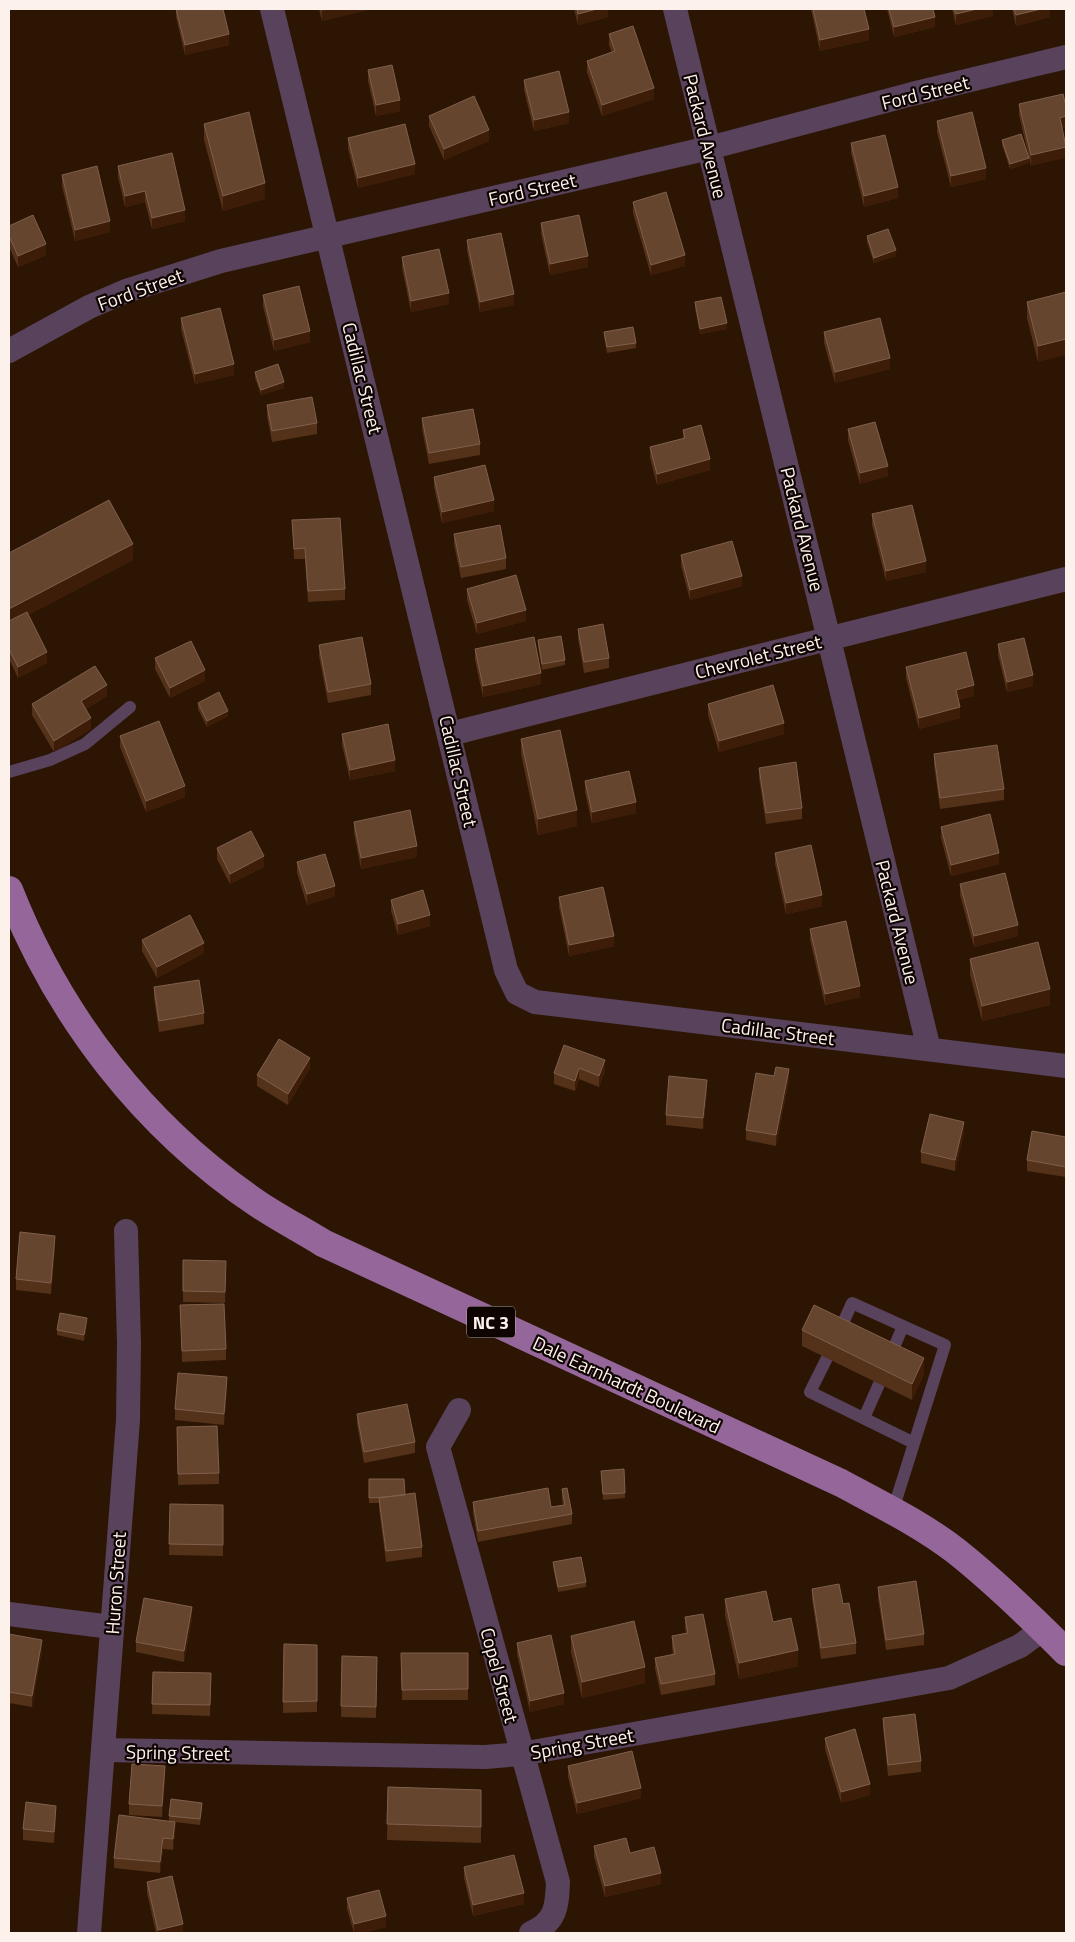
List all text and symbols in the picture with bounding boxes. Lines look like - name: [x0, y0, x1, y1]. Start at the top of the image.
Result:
- street label: Ford Street: [878, 67, 972, 117]
- street label: Packard Avenue: [677, 71, 735, 201]
- street label: Ford Street: [485, 165, 579, 213]
- street label: Ford Street: [93, 260, 187, 318]
- street label: Cadillac Street: [335, 319, 391, 437]
- street label: Packard Avenue: [774, 464, 832, 594]
- street label: Chevrolet Street: [692, 626, 825, 686]
- street label: Cadillac Street: [432, 712, 486, 830]
- street label: Packard Avenue: [869, 857, 927, 987]
- street label: Cadillac Street: [720, 1010, 837, 1052]
- road number: NC 3: [467, 1306, 515, 1338]
- street label: Dale Earnhardt Boulevard: [528, 1328, 726, 1440]
- street label: Huron Street: [97, 1530, 133, 1635]
- street label: Copel Street: [473, 1624, 527, 1726]
- street label: Spring Street: [528, 1720, 636, 1766]
- street label: Spring Street: [126, 1737, 231, 1767]

